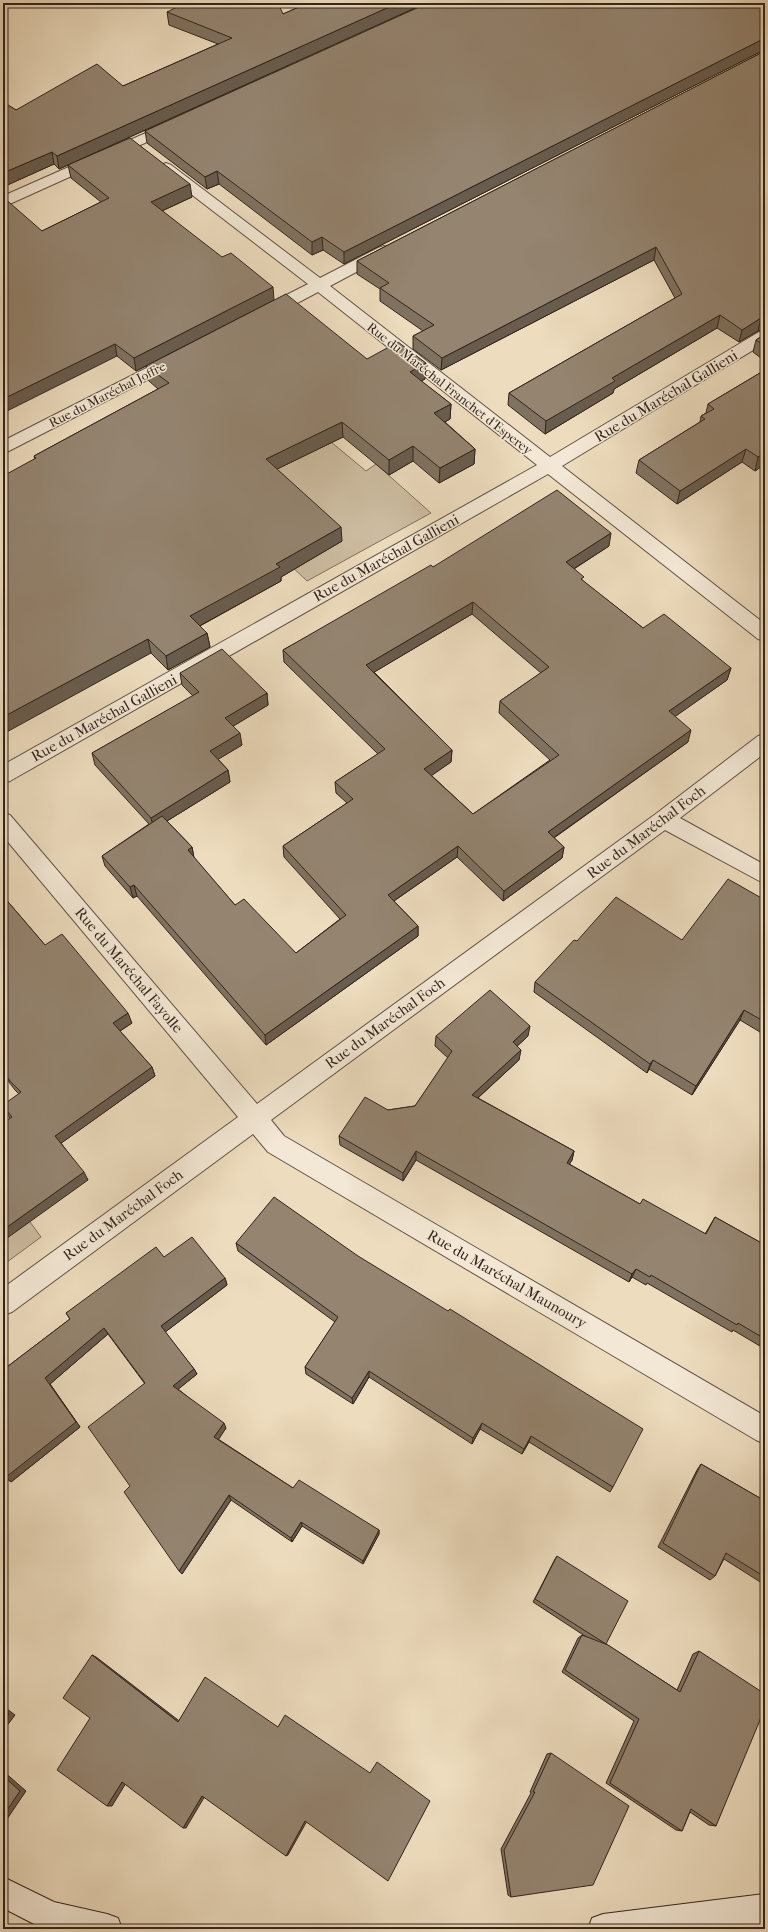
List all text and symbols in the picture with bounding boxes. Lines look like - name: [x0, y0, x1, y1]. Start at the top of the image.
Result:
- street label: Rue du Maréchal Franchet d'Esperey: [364, 319, 536, 458]
- street label: Rue du Maréchal Gallieni: [591, 346, 741, 446]
- street label: Rue du Maréchal Joffre: [46, 358, 169, 430]
- street label: Rue du Maréchal Gallieni: [310, 510, 463, 606]
- street label: Rue du Maréchal Gallieni: [28, 670, 181, 766]
- street label: Rue du Maréchal Foch: [583, 781, 709, 882]
- street label: Rue du Maréchal Fayolle: [71, 903, 187, 1037]
- street label: Rue du Maréchal Foch: [322, 973, 449, 1073]
- street label: Rue du Maréchal Foch: [60, 1165, 187, 1265]
- street label: Rue du Maréchal Maunoury: [424, 1226, 591, 1333]

